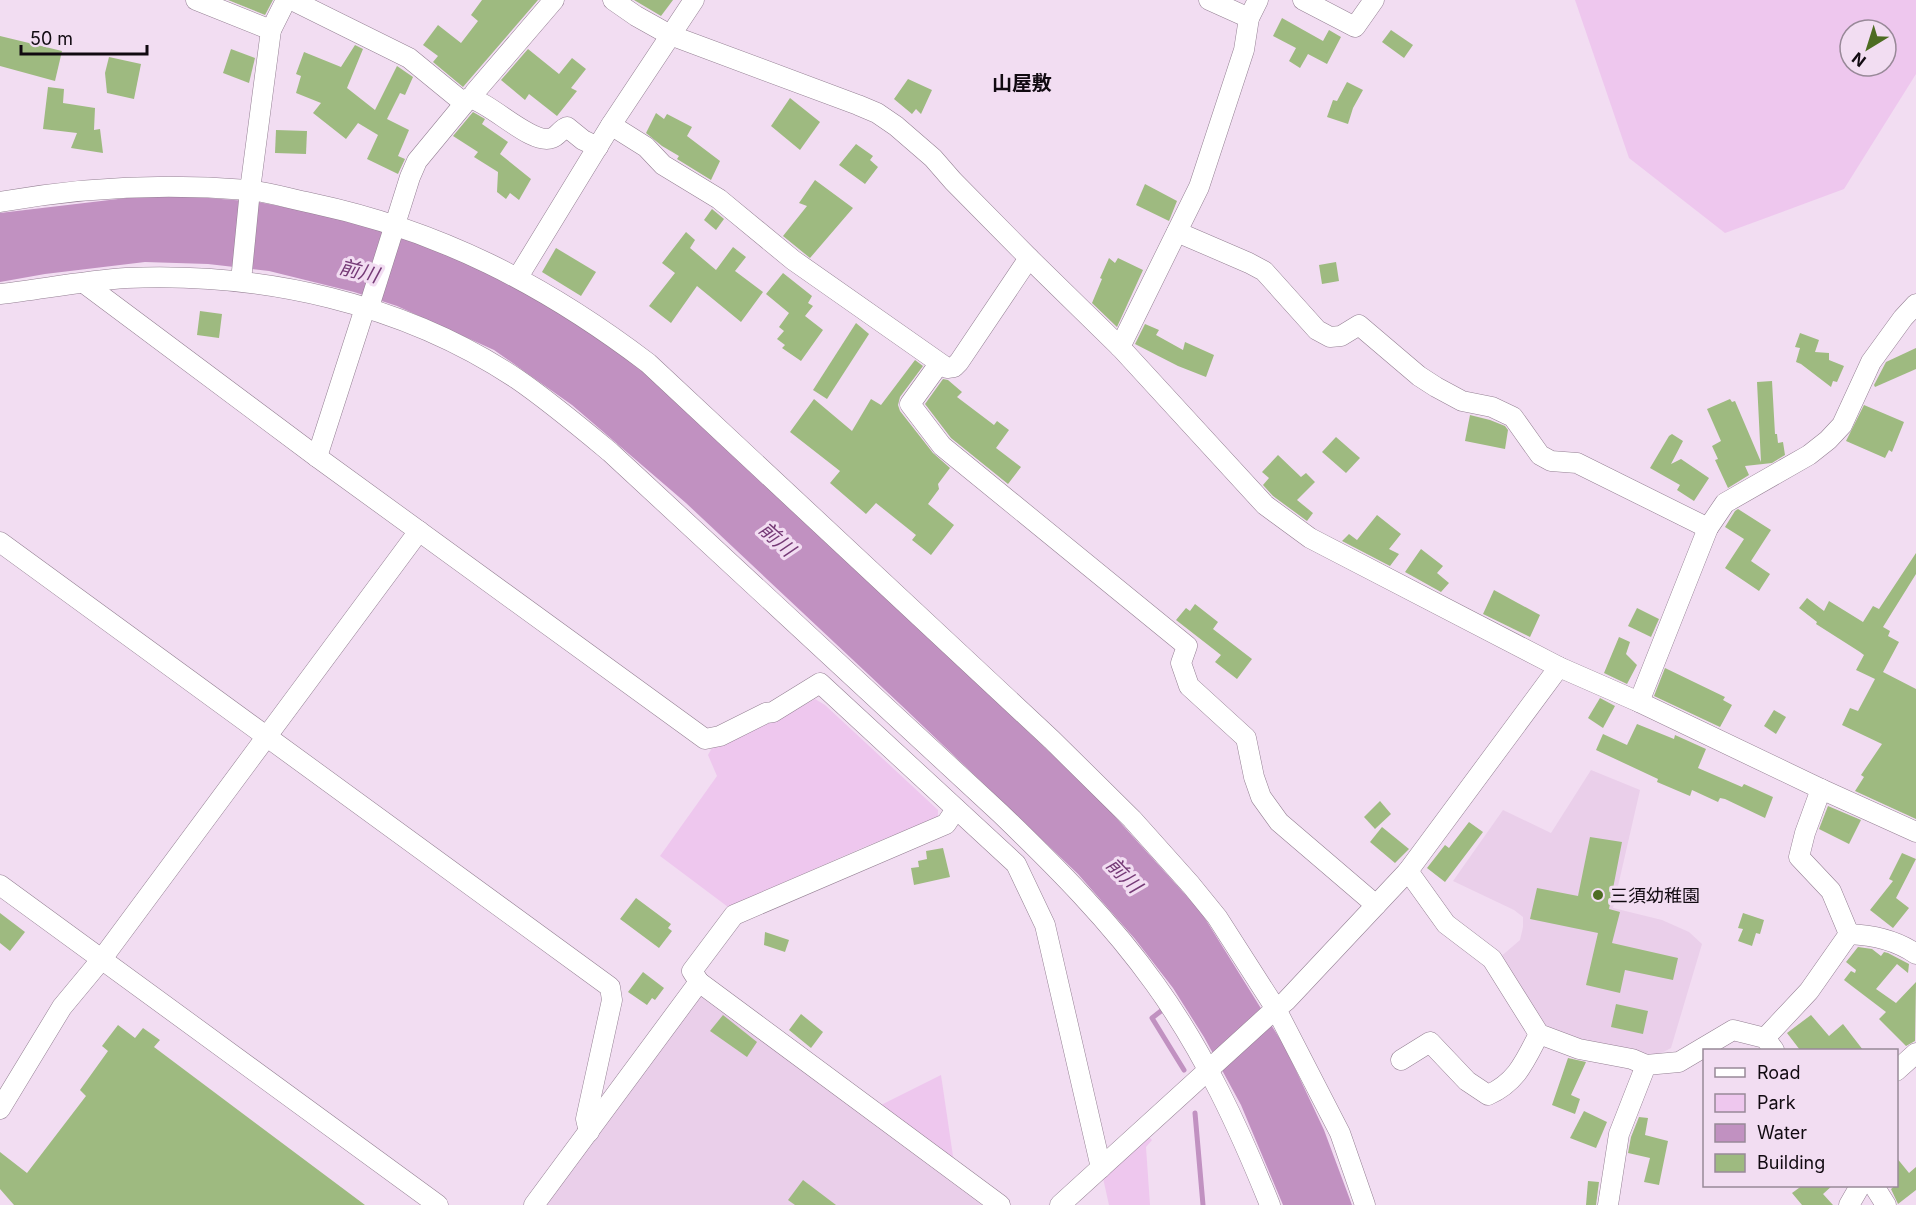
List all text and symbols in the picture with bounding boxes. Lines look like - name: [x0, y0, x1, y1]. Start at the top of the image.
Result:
- scale bar: [21, 18, 147, 56]
- north arrow: [1838, 18, 1898, 78]
- text: 50 m: [30, 28, 73, 49]
- text: N: [1848, 48, 1870, 71]
- district label: 山屋敷: [992, 71, 1052, 95]
- water label: 前川: [337, 255, 383, 288]
- water label: 前川: [754, 517, 801, 563]
- water label: 前川: [1101, 852, 1148, 899]
- place label: 三須幼稚園: [1610, 885, 1700, 906]
- marker: 三須幼稚園: [1591, 888, 1605, 902]
- legend: [1703, 1049, 1898, 1187]
- text: Road: [1757, 1062, 1800, 1083]
- text: Park: [1757, 1092, 1796, 1113]
- text: Water: [1757, 1122, 1807, 1143]
- text: Building: [1757, 1152, 1825, 1173]

